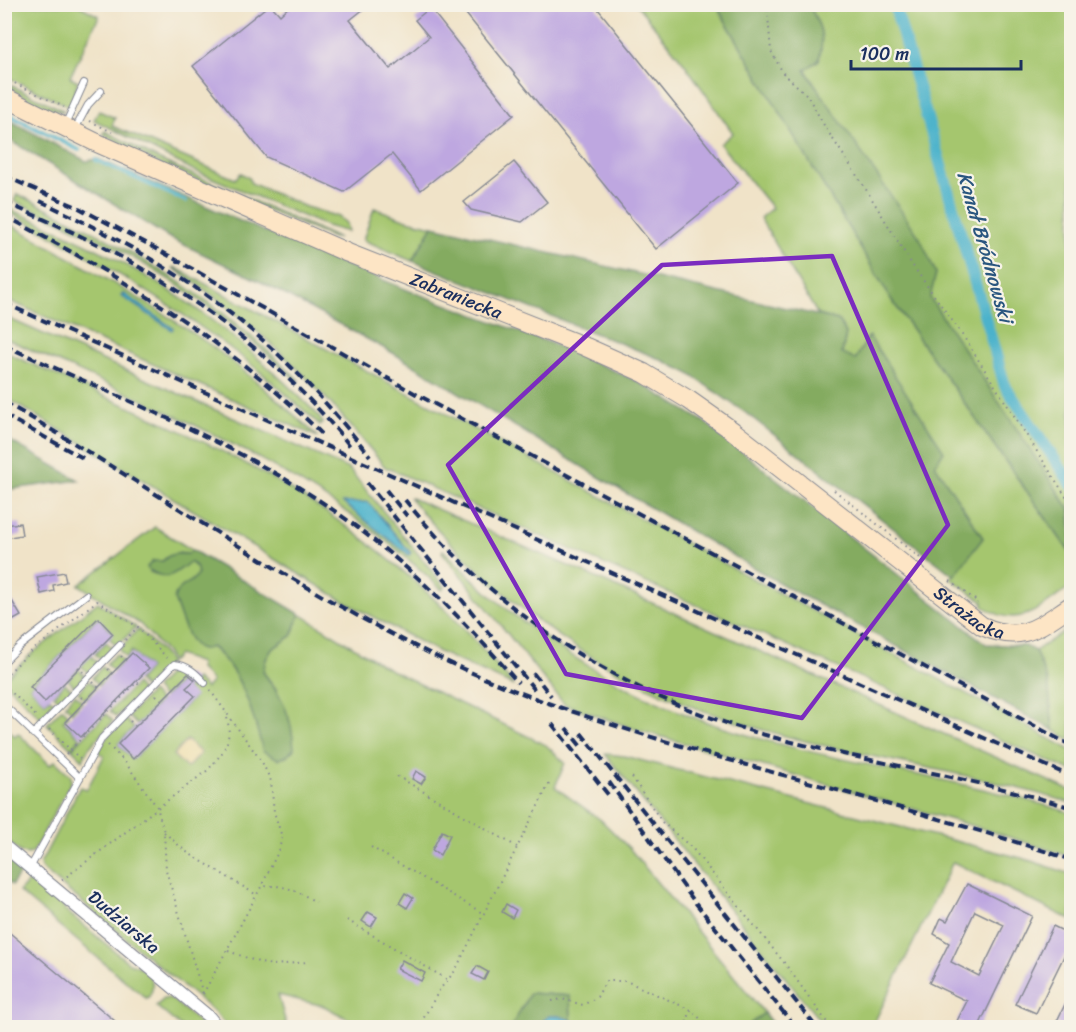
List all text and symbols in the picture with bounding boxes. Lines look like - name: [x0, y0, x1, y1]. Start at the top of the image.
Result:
- scale bar: [851, 33, 1020, 71]
- text: 100 m: [860, 38, 909, 70]
- water label: Kanał Bródnowski: [947, 167, 1024, 331]
- street label: Zabraniecka: [405, 263, 508, 329]
- street label: Strażacka: [926, 577, 1007, 649]
- street label: Dudziarska: [81, 882, 167, 962]

